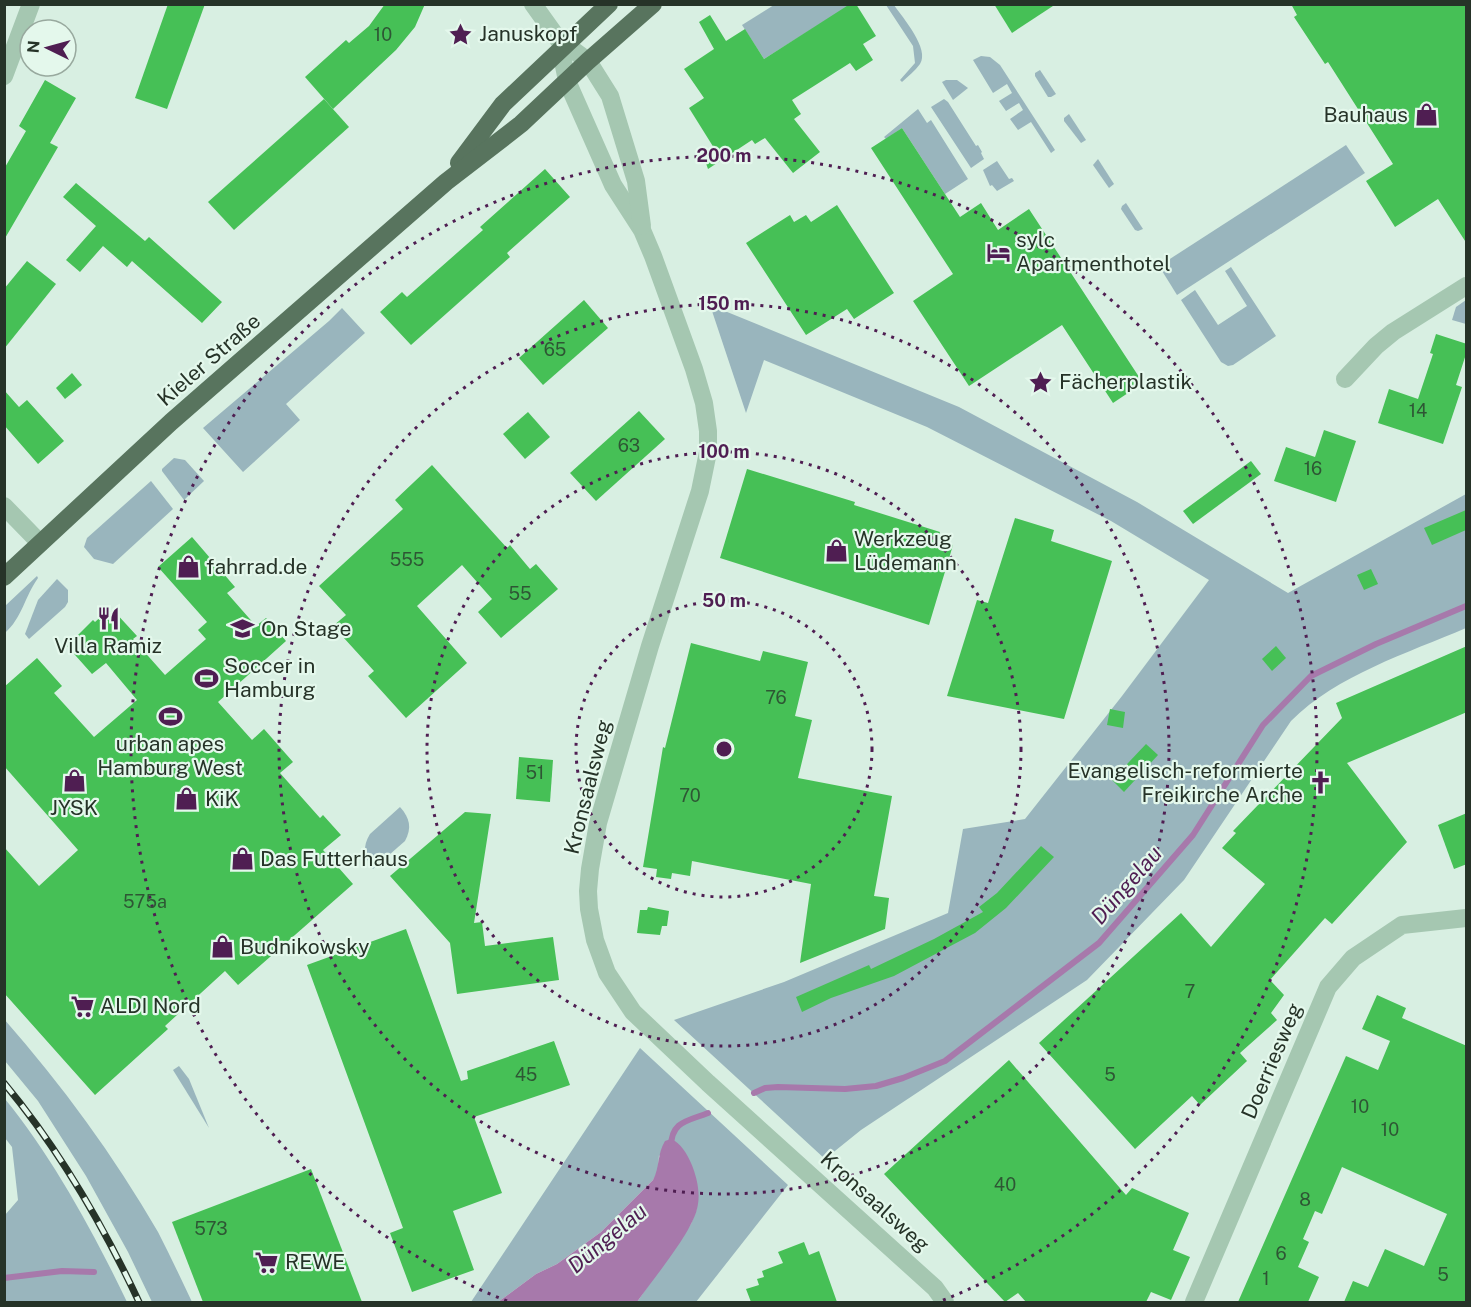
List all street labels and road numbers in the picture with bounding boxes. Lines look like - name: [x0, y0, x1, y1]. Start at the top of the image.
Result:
- street label: Kieler Straße: [152, 308, 265, 411]
- street label: Kronsaalsweg: [559, 717, 616, 857]
- street label: Doerriesweg: [1236, 999, 1307, 1123]
- street label: Kronsaalsweg: [816, 1146, 935, 1257]

